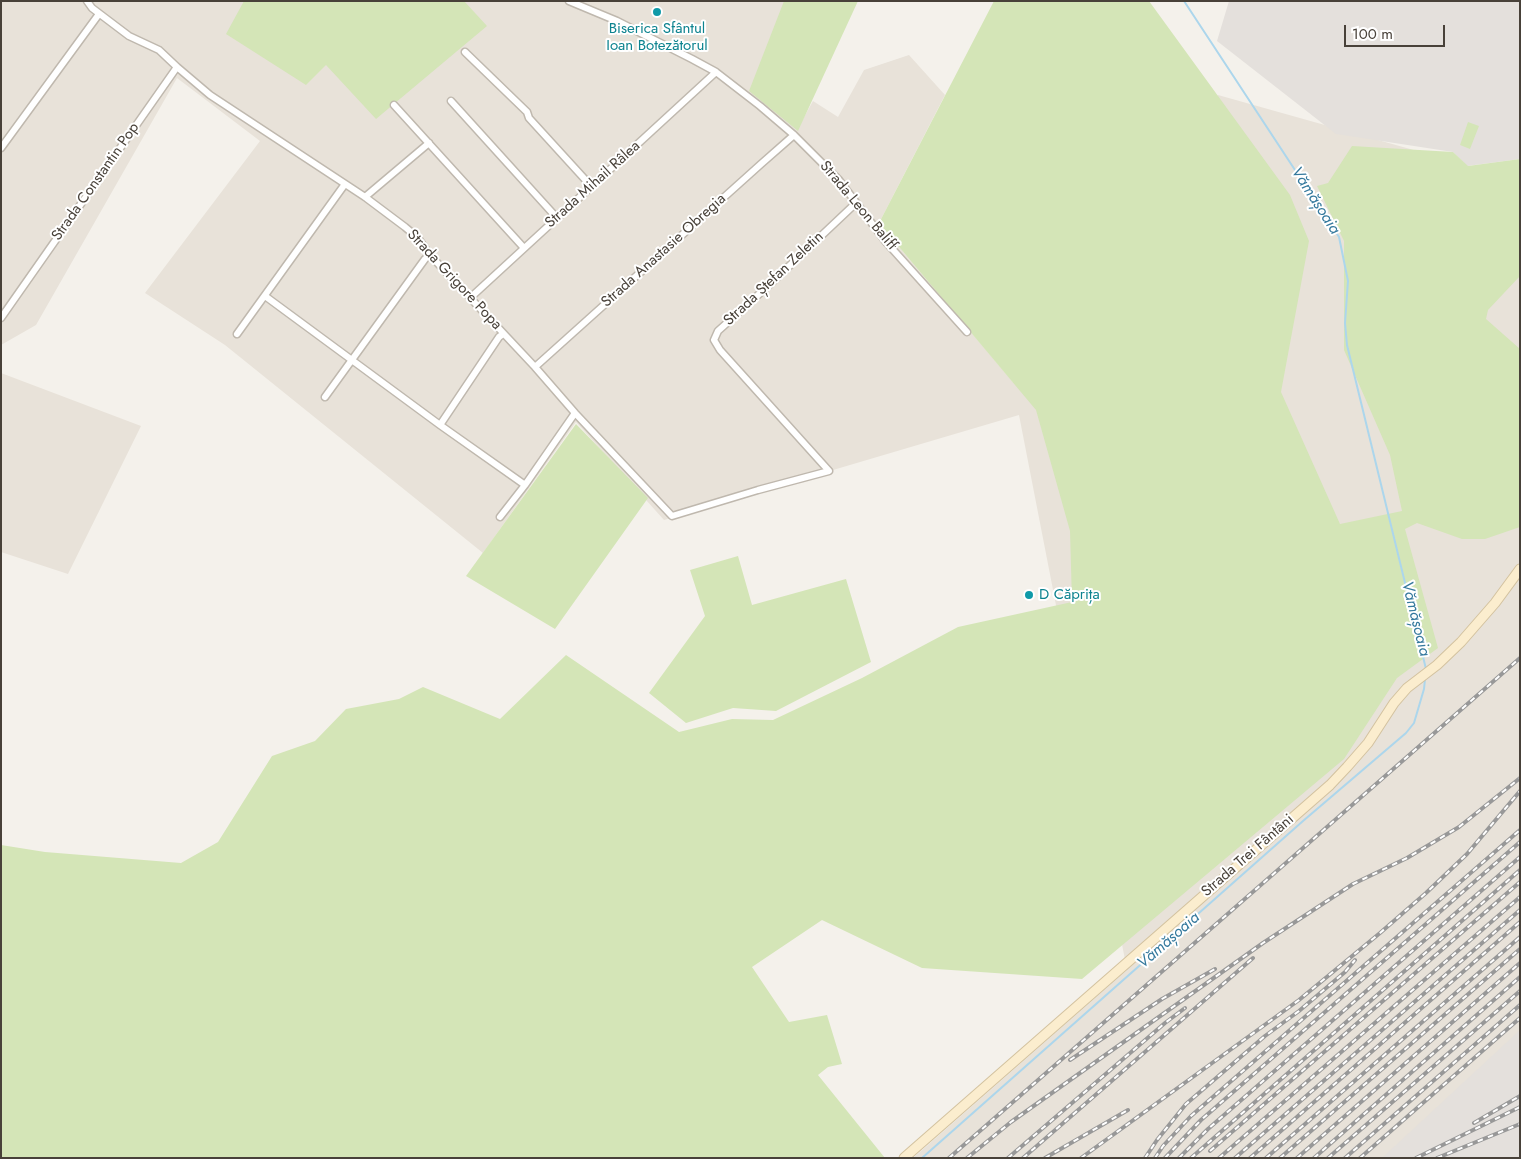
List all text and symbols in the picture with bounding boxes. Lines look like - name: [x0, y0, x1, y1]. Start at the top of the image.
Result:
- marker: Biserica Sfântul Ioan Botezătorul: [651, 6, 663, 18]
- scale bar: [1346, 15, 1447, 47]
- place label: Biserica Sfântul Ioan Botezătorul: [606, 20, 708, 55]
- text: 100 m: [1352, 23, 1393, 45]
- street label: Strada Constantin Pop: [49, 120, 143, 244]
- street label: Strada Mihail Râlea: [542, 138, 644, 232]
- street label: Strada Leon Baliff: [815, 158, 901, 254]
- water label: Vămășoaia: [1286, 164, 1344, 238]
- street label: Strada Anastasie Obregia: [598, 190, 730, 312]
- street label: Strada Grigore Popa: [403, 226, 505, 334]
- street label: Strada Ștefan Zeletin: [720, 228, 828, 330]
- water label: Vămășoaia: [1396, 580, 1434, 658]
- place label: D Căprița: [1039, 586, 1100, 604]
- marker: D Căprița: [1023, 589, 1035, 601]
- street label: Strada Trei Fântâni: [1198, 811, 1298, 901]
- water label: Vămășoaia: [1134, 909, 1204, 973]

